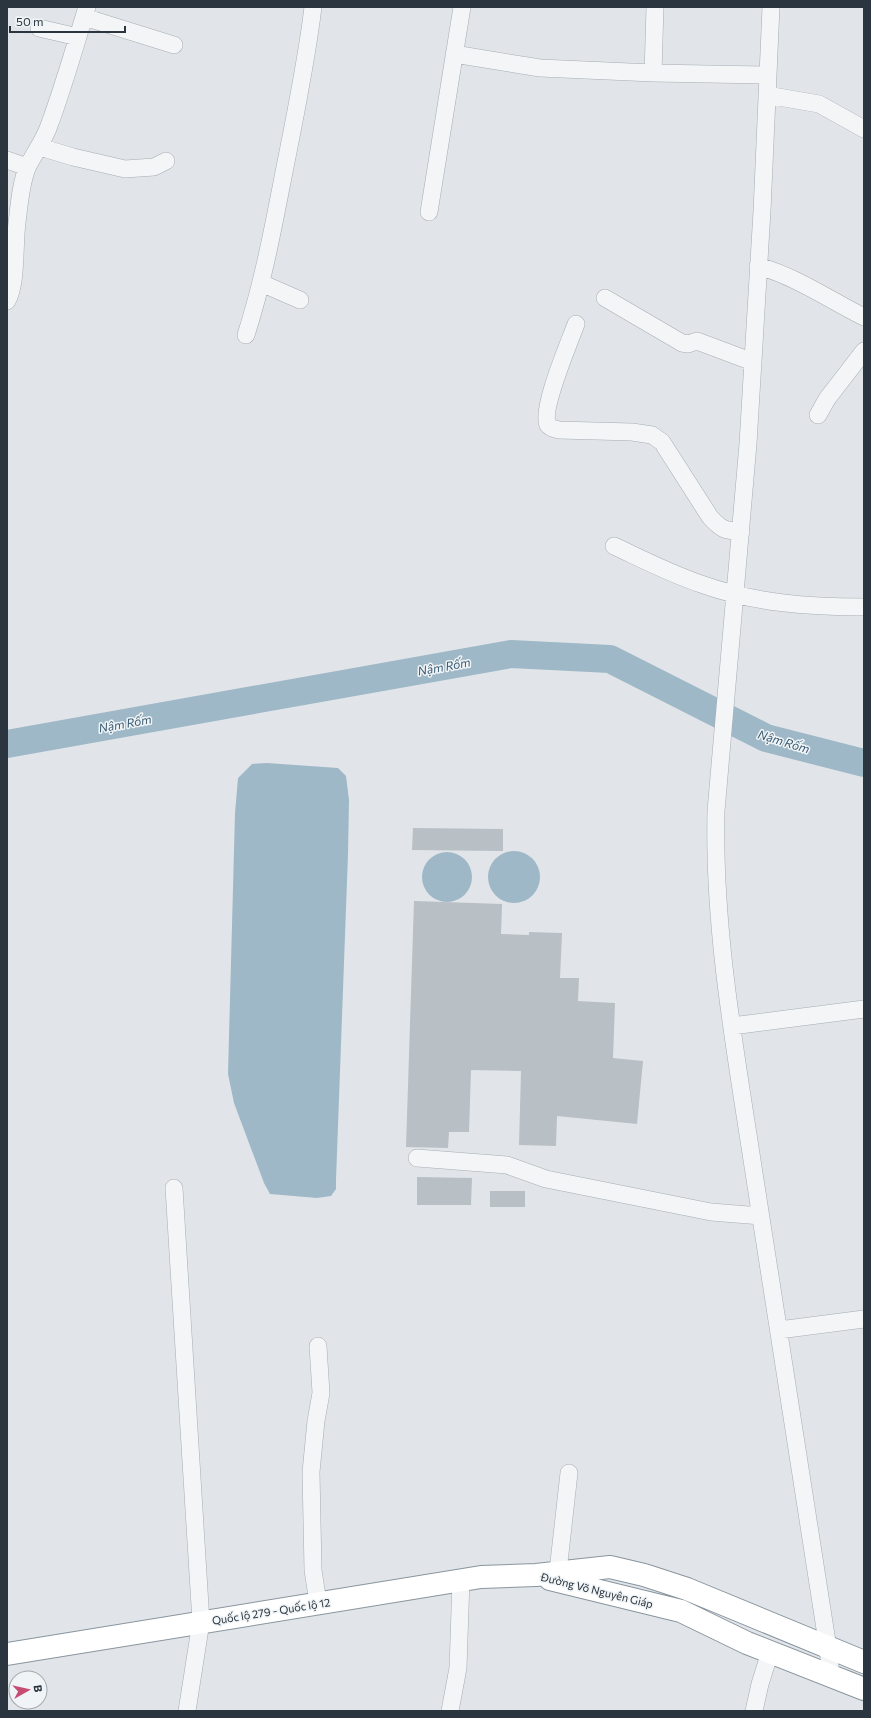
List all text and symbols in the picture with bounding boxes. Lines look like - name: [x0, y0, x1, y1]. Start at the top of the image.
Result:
- scale bar: [10, 8, 125, 34]
- text: 50 m: [16, 14, 44, 28]
- water label: Nậm Rốm: [417, 654, 471, 678]
- water label: Nậm Rốm: [98, 711, 152, 735]
- water label: Nậm Rốm: [756, 727, 812, 755]
- street label: Đường Võ Nguyên Giáp: [539, 1570, 654, 1610]
- street label: Quốc lộ 279 - Quốc lộ 12: [211, 1595, 331, 1627]
- north arrow: [8, 1670, 48, 1710]
- text: B: [31, 1684, 45, 1693]

